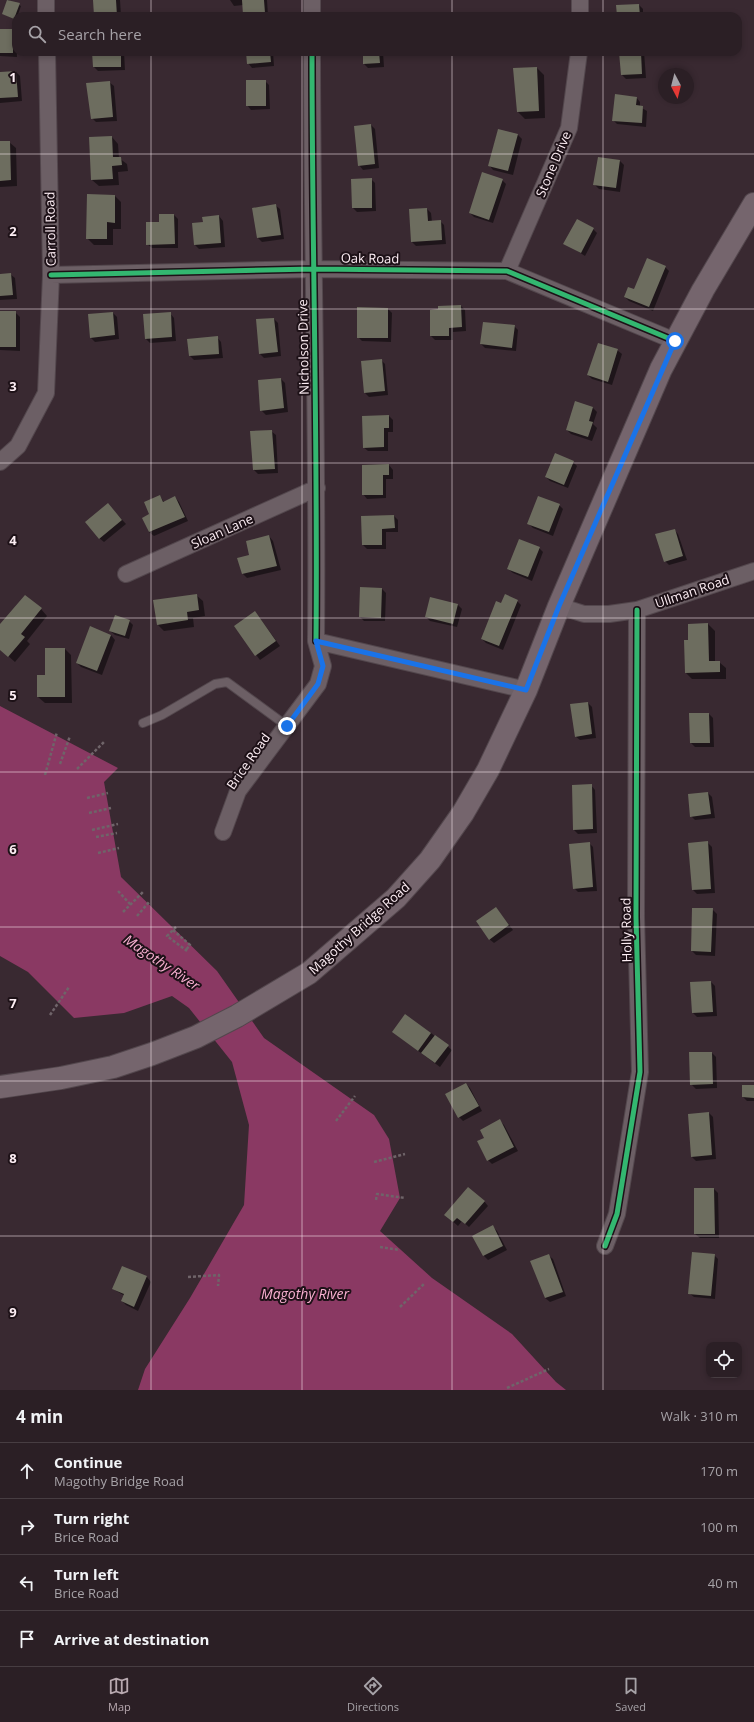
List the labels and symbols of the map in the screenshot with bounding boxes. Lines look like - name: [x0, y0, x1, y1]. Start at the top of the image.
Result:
- text: 1: [9, 68, 17, 86]
- north arrow: [658, 68, 694, 104]
- street label: Stone Drive: [531, 128, 575, 200]
- street label: Carroll Road: [40, 191, 60, 267]
- text: 2: [9, 222, 17, 240]
- street label: Oak Road: [341, 248, 399, 268]
- street label: Nicholson Drive: [293, 299, 313, 395]
- route start: [666, 332, 684, 350]
- text: 3: [9, 377, 17, 395]
- street label: Sloan Lane: [188, 509, 256, 553]
- text: 4: [9, 531, 17, 549]
- street label: Ullman Road: [652, 570, 732, 612]
- text: 5: [9, 686, 17, 704]
- route end: [278, 717, 296, 735]
- street label: Brice Road: [222, 729, 274, 793]
- text: 6: [9, 840, 17, 858]
- street label: Magothy Bridge Road: [305, 878, 413, 978]
- street label: Holly Road: [616, 897, 636, 963]
- water label: Magothy River: [120, 930, 204, 995]
- text: 7: [9, 994, 17, 1012]
- text: 8: [9, 1149, 17, 1167]
- water label: Magothy River: [261, 1284, 349, 1303]
- text: 9: [9, 1303, 17, 1321]

